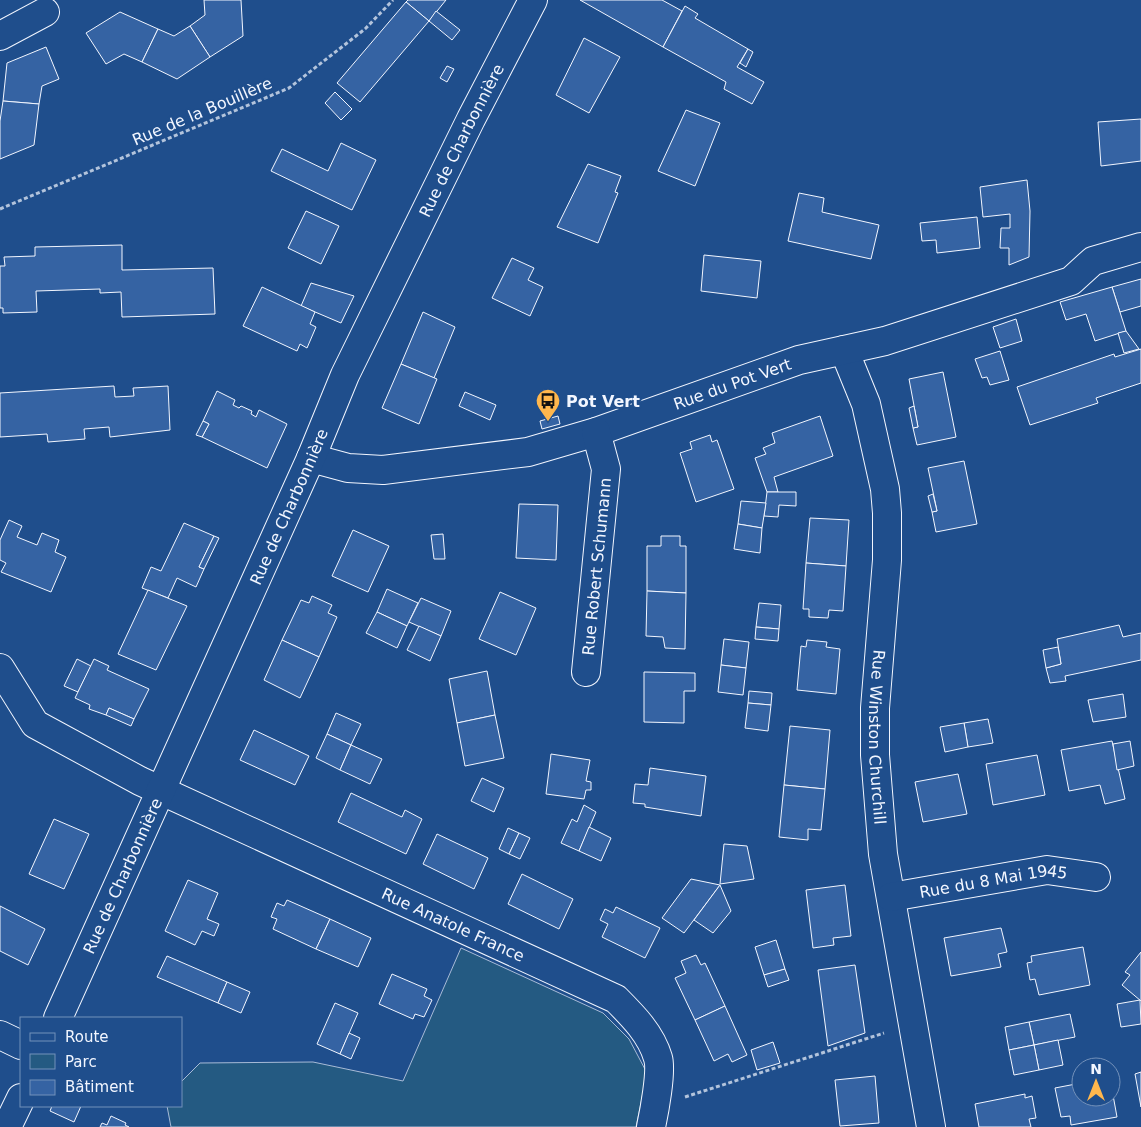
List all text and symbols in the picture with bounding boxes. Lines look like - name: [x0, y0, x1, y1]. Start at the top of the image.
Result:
- street label: Rue de Charbonnière: [415, 61, 508, 220]
- street label: Rue de la Bouillère: [129, 73, 275, 150]
- street label: Rue du Pot Vert: [671, 355, 794, 414]
- bus stop icon: Pot Vert: [535, 388, 561, 422]
- place label: Pot Vert: [566, 392, 640, 411]
- street label: Rue de Charbonnière: [246, 426, 332, 588]
- street label: Rue Robert Schumann: [579, 477, 615, 656]
- street label: Rue Winston Churchill: [865, 649, 890, 825]
- street label: Rue de Charbonnière: [79, 795, 166, 957]
- street label: Rue du 8 Mai 1945: [918, 861, 1069, 902]
- street label: Rue Anatole France: [379, 884, 527, 966]
- legend: [20, 1017, 182, 1107]
- text: Route: [65, 1028, 109, 1046]
- text: Parc: [65, 1053, 97, 1071]
- north arrow: [1071, 1057, 1121, 1107]
- text: N: [1090, 1061, 1102, 1077]
- text: Bâtiment: [65, 1078, 134, 1096]

